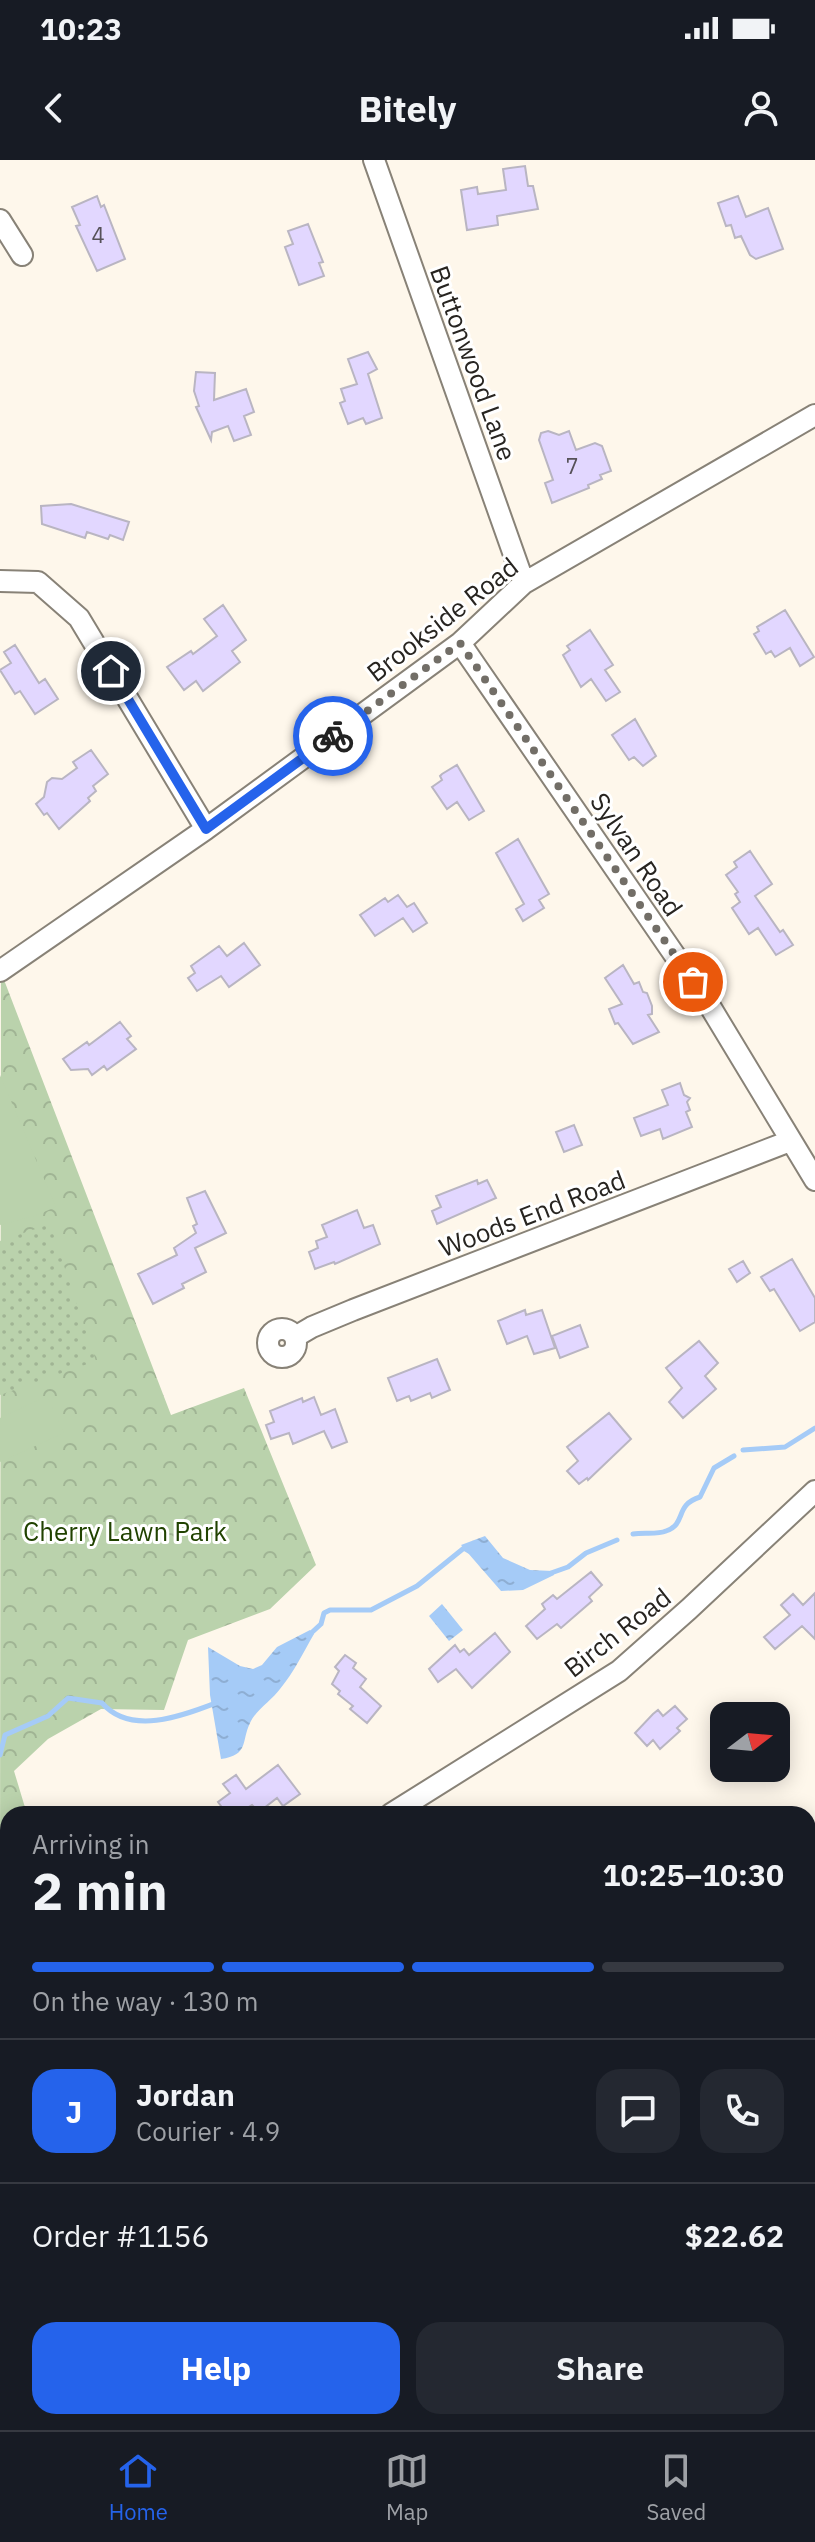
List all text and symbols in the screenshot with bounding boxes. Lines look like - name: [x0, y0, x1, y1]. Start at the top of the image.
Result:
- text: 10:23: [40, 9, 122, 48]
- text: Bitely: [358, 85, 457, 132]
- icon: back: [32, 86, 76, 130]
- icon: person: [739, 86, 783, 130]
- house number: 4: [91, 220, 105, 249]
- street label: Buttonwood Lane: [423, 261, 525, 465]
- house number: 7: [565, 451, 579, 480]
- street label: Brookside Road: [359, 549, 525, 689]
- pin: [77, 637, 145, 705]
- icon: home: [89, 649, 133, 693]
- courier: [293, 696, 373, 776]
- icon: bike: [311, 714, 355, 758]
- street label: Sylvan Road: [583, 786, 691, 922]
- pin: [659, 948, 727, 1016]
- icon: bag: [671, 960, 715, 1004]
- street label: Woods End Road: [434, 1162, 630, 1264]
- park label: Cherry Lawn Park: [23, 1514, 227, 1548]
- street label: Birch Road: [557, 1580, 677, 1684]
- north arrow: [710, 1702, 790, 1782]
- map controls: [710, 1702, 790, 1782]
- text: Arriving in: [32, 1827, 149, 1861]
- text: 10:25–10:30: [603, 1855, 784, 1894]
- text: 2 min: [32, 1857, 168, 1924]
- text: On the way · 130 m: [32, 1984, 258, 2018]
- button: chat: [596, 2069, 680, 2153]
- button: phone: [700, 2069, 784, 2153]
- text: Jordan: [136, 2075, 235, 2114]
- text: J: [66, 2092, 82, 2131]
- text: Courier · 4.9: [136, 2114, 280, 2148]
- text: Order #1156: [32, 2216, 209, 2255]
- text: $22.62: [685, 2216, 784, 2255]
- button: Help: [32, 2322, 400, 2414]
- button: Share: [416, 2322, 784, 2414]
- tab: Home: [109, 2449, 168, 2526]
- tab: Map: [385, 2449, 429, 2526]
- tab: Saved: [646, 2449, 706, 2526]

